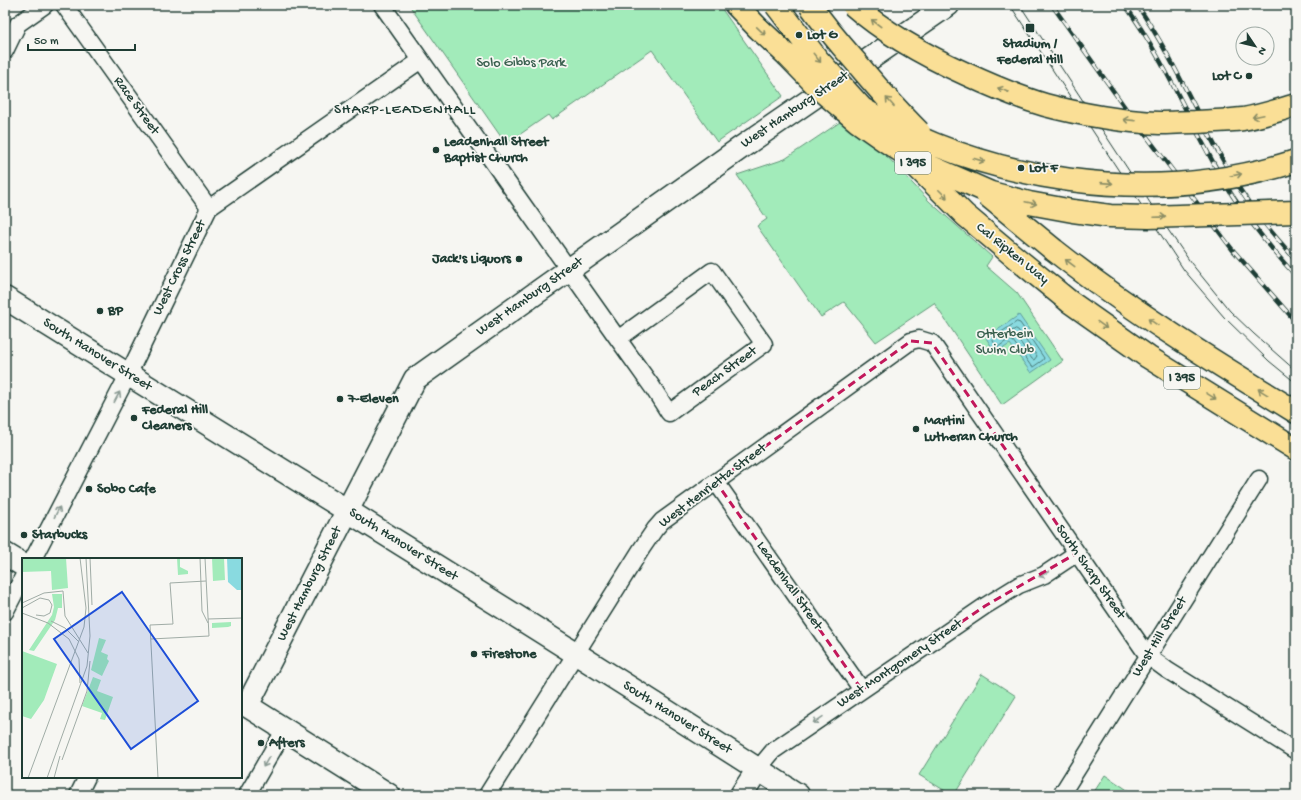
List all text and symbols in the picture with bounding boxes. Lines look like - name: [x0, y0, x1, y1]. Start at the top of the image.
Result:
- one-way arrow: [871, 19, 882, 27]
- marker: Stadium / Federal Hill: [1024, 22, 1036, 34]
- scale bar: [28, 26, 135, 52]
- one-way arrow: [756, 26, 766, 35]
- north arrow: [1235, 26, 1275, 66]
- place label: Lot G: [807, 27, 838, 44]
- marker: Lot G: [794, 30, 804, 40]
- text: 50 m: [34, 35, 59, 49]
- place label: Stadium / Federal Hill: [996, 36, 1063, 69]
- text: N: [1255, 44, 1269, 57]
- one-way arrow: [812, 52, 821, 63]
- park label: Solo Gibbs Park: [476, 55, 567, 72]
- street label: West Hamburg Street: [738, 67, 853, 152]
- place label: Lot C: [1212, 68, 1242, 85]
- marker: Lot C: [1244, 71, 1254, 81]
- street label: Race Street: [109, 74, 164, 139]
- one-way arrow: [997, 86, 1009, 94]
- one-way arrow: [886, 96, 895, 107]
- district label: SHARP-LEADENHALL: [334, 101, 476, 119]
- one-way arrow: [1252, 112, 1265, 120]
- one-way arrow: [1123, 116, 1136, 124]
- place label: Leadenhall Street Baptist Church: [443, 134, 550, 167]
- marker: Leadenhall Street Baptist Church: [431, 145, 441, 155]
- road number: I 395: [895, 152, 931, 174]
- one-way arrow: [973, 157, 986, 164]
- place label: Lot F: [1029, 160, 1059, 177]
- marker: Lot F: [1016, 163, 1026, 173]
- one-way arrow: [1229, 171, 1242, 179]
- one-way arrow: [1100, 180, 1113, 187]
- one-way arrow: [939, 189, 948, 199]
- one-way arrow: [1024, 200, 1037, 208]
- one-way arrow: [1153, 213, 1166, 221]
- street label: West Cross Street: [150, 216, 211, 318]
- street label: Cal Ripken Way: [972, 219, 1052, 289]
- place label: Jack's Liquors: [431, 251, 512, 268]
- street label: West Hamburg Street: [473, 253, 588, 340]
- marker: Jack's Liquors: [514, 254, 524, 264]
- one-way arrow: [1065, 259, 1076, 267]
- place label: BP: [107, 303, 124, 320]
- marker: BP: [95, 306, 105, 316]
- street label: South Hanover Street: [39, 315, 156, 396]
- one-way arrow: [1148, 318, 1159, 326]
- one-way arrow: [1096, 321, 1107, 329]
- park label: Otterbein Swim Club: [976, 326, 1035, 359]
- street label: Peach Street: [689, 342, 762, 402]
- road number: I 395: [1164, 367, 1200, 389]
- one-way arrow: [1257, 387, 1269, 395]
- one-way arrow: [114, 391, 121, 403]
- place label: 7-Eleven: [347, 391, 399, 408]
- one-way arrow: [1205, 392, 1217, 400]
- marker: 7-Eleven: [335, 394, 345, 404]
- place label: Federal Hill Cleaners: [141, 402, 208, 435]
- marker: Federal Hill Cleaners: [129, 413, 139, 423]
- place label: Martini Lutheran Church: [924, 413, 1018, 446]
- marker: Martini Lutheran Church: [911, 424, 921, 434]
- street label: West Henrietta Street: [656, 439, 771, 532]
- place label: Sobo Cafe: [97, 481, 156, 498]
- marker: Sobo Cafe: [84, 484, 94, 494]
- street label: South Hanover Street: [345, 505, 462, 586]
- one-way arrow: [54, 506, 61, 518]
- street label: South Sharp Street: [1051, 522, 1130, 623]
- street label: West Hamburg Street: [274, 523, 347, 644]
- place label: Starbucks: [32, 527, 88, 544]
- marker: Starbucks: [19, 530, 29, 540]
- street label: Leadenhall Street: [752, 538, 827, 635]
- inset map: [22, 558, 242, 778]
- one-way arrow: [1039, 571, 1051, 578]
- street label: West Hill Street: [1129, 593, 1192, 680]
- street label: West Montgomery Street: [834, 615, 967, 712]
- place label: Firestone: [481, 646, 537, 663]
- marker: Firestone: [469, 649, 479, 659]
- street label: South Hanover Street: [619, 678, 736, 759]
- one-way arrow: [812, 716, 823, 724]
- place label: Afters: [268, 735, 305, 752]
- marker: Afters: [256, 738, 266, 748]
- one-way arrow: [261, 756, 269, 768]

